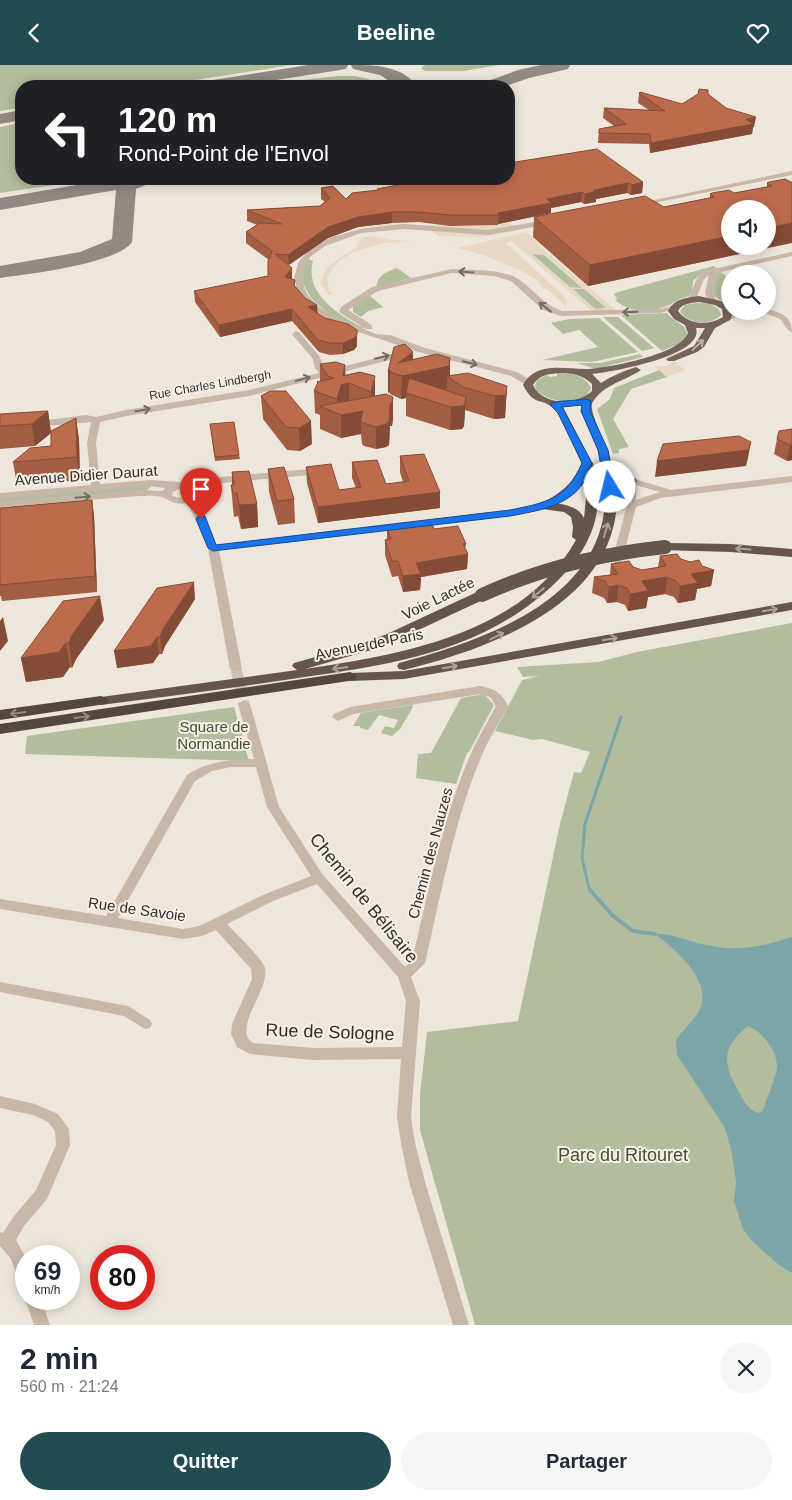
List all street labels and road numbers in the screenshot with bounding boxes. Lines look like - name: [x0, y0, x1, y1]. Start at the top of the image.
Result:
- street label: Rue Charles Lindbergh: [148, 367, 272, 403]
- street label: Avenue Didier Daurat: [14, 461, 159, 488]
- street label: Voie Lactée: [399, 573, 477, 623]
- street label: Avenue de Paris: [313, 625, 425, 663]
- street label: Chemin des Nauzes: [404, 786, 456, 920]
- street label: Chemin de Bélisaire: [306, 829, 422, 967]
- street label: Rue de Savoie: [87, 894, 187, 924]
- street label: Rue de Sologne: [265, 1020, 395, 1044]

